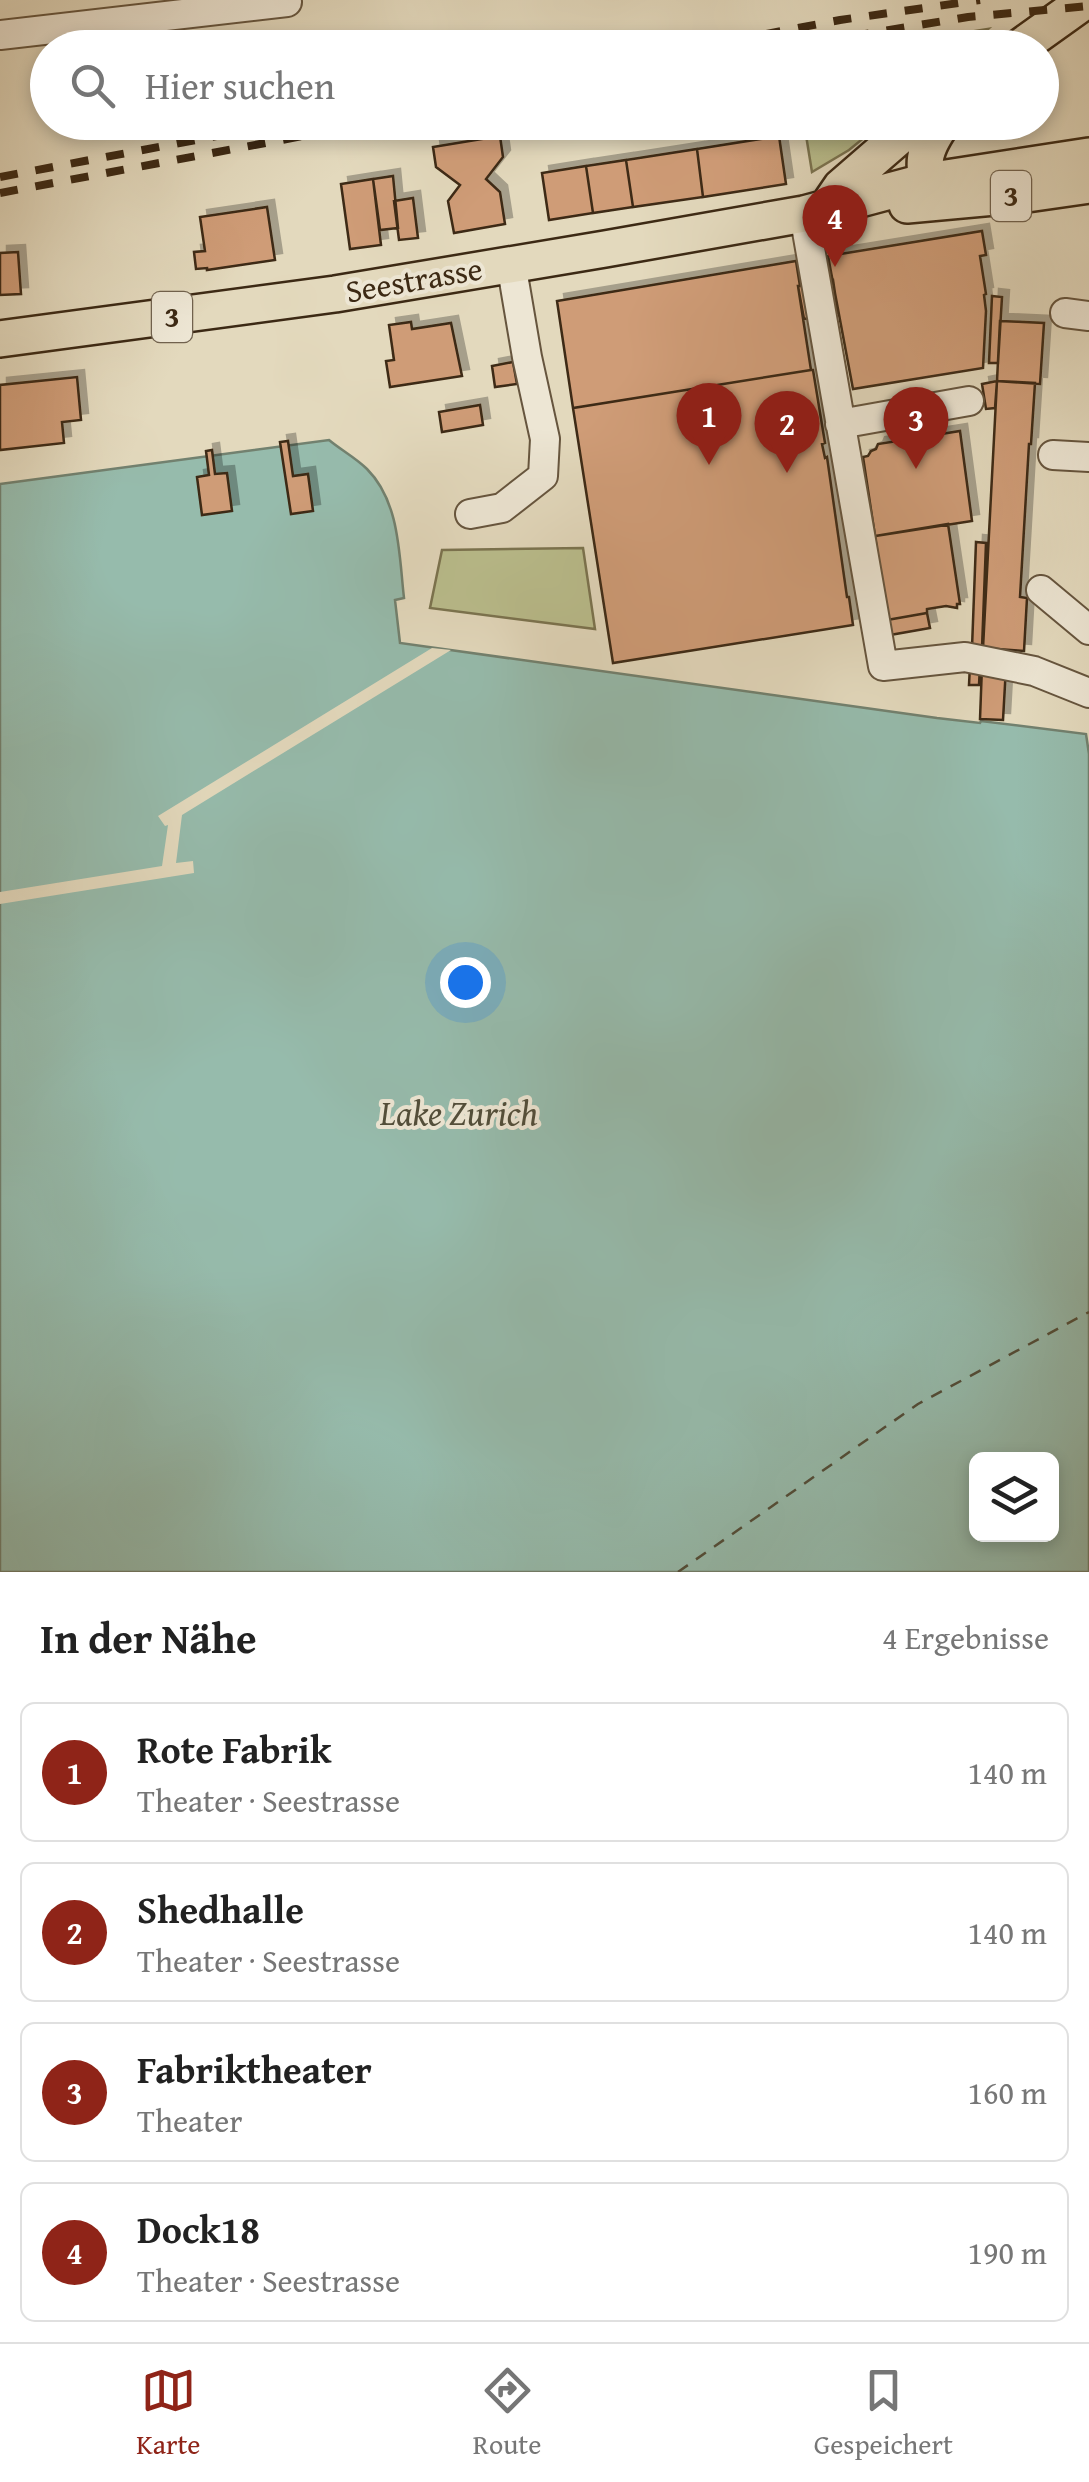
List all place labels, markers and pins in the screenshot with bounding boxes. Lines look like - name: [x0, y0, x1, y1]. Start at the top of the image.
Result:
- pin: 4: [802, 184, 868, 267]
- pin: 1: [676, 382, 742, 465]
- pin: 3: [884, 386, 948, 469]
- pin: 2: [754, 390, 820, 473]

